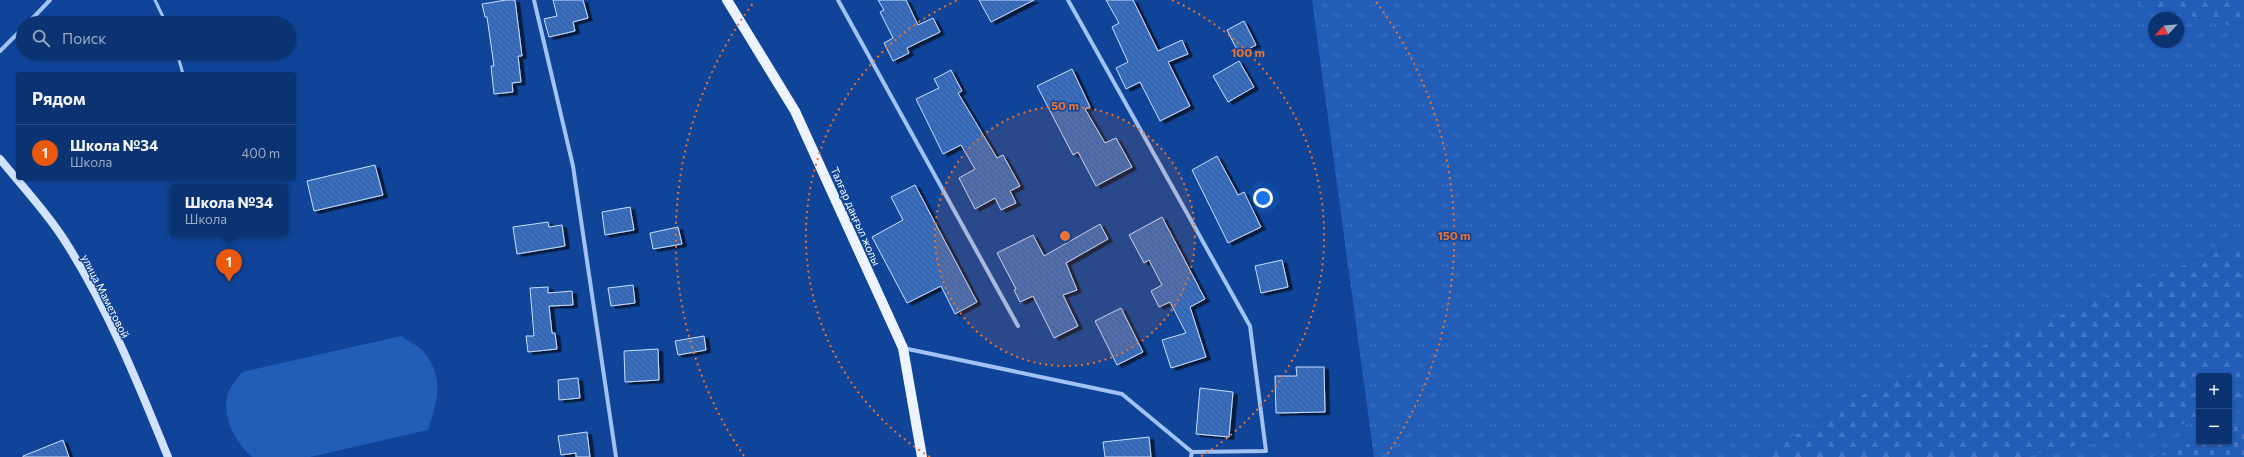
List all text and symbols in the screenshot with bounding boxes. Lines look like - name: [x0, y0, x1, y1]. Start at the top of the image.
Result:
- north arrow: [2148, 12, 2184, 48]
- search box: [16, 16, 296, 60]
- icon: search: [30, 27, 52, 49]
- text: Поиск: [62, 29, 106, 47]
- text: 100 m: [1231, 45, 1265, 59]
- text: Рядом: [32, 88, 86, 109]
- text: 50 m: [1051, 98, 1079, 112]
- text: Школа №34: [70, 136, 158, 154]
- text: 1: [42, 145, 48, 161]
- text: 400 m: [241, 145, 280, 161]
- text: Школа: [70, 154, 112, 170]
- street label: Талғар даңғыл жолы: [828, 165, 884, 267]
- popup: [170, 184, 288, 236]
- your location: [1253, 188, 1273, 208]
- text: Школа №34: [185, 193, 273, 211]
- text: Школа: [185, 211, 227, 227]
- text: 150 m: [1437, 228, 1471, 242]
- centre of rings: [1058, 229, 1072, 243]
- pin: 1: [216, 249, 242, 282]
- street label: улица Маметовой: [79, 252, 133, 340]
- map controls: [2196, 373, 2232, 445]
- button: +: [2196, 373, 2232, 409]
- button: −: [2196, 409, 2232, 445]

